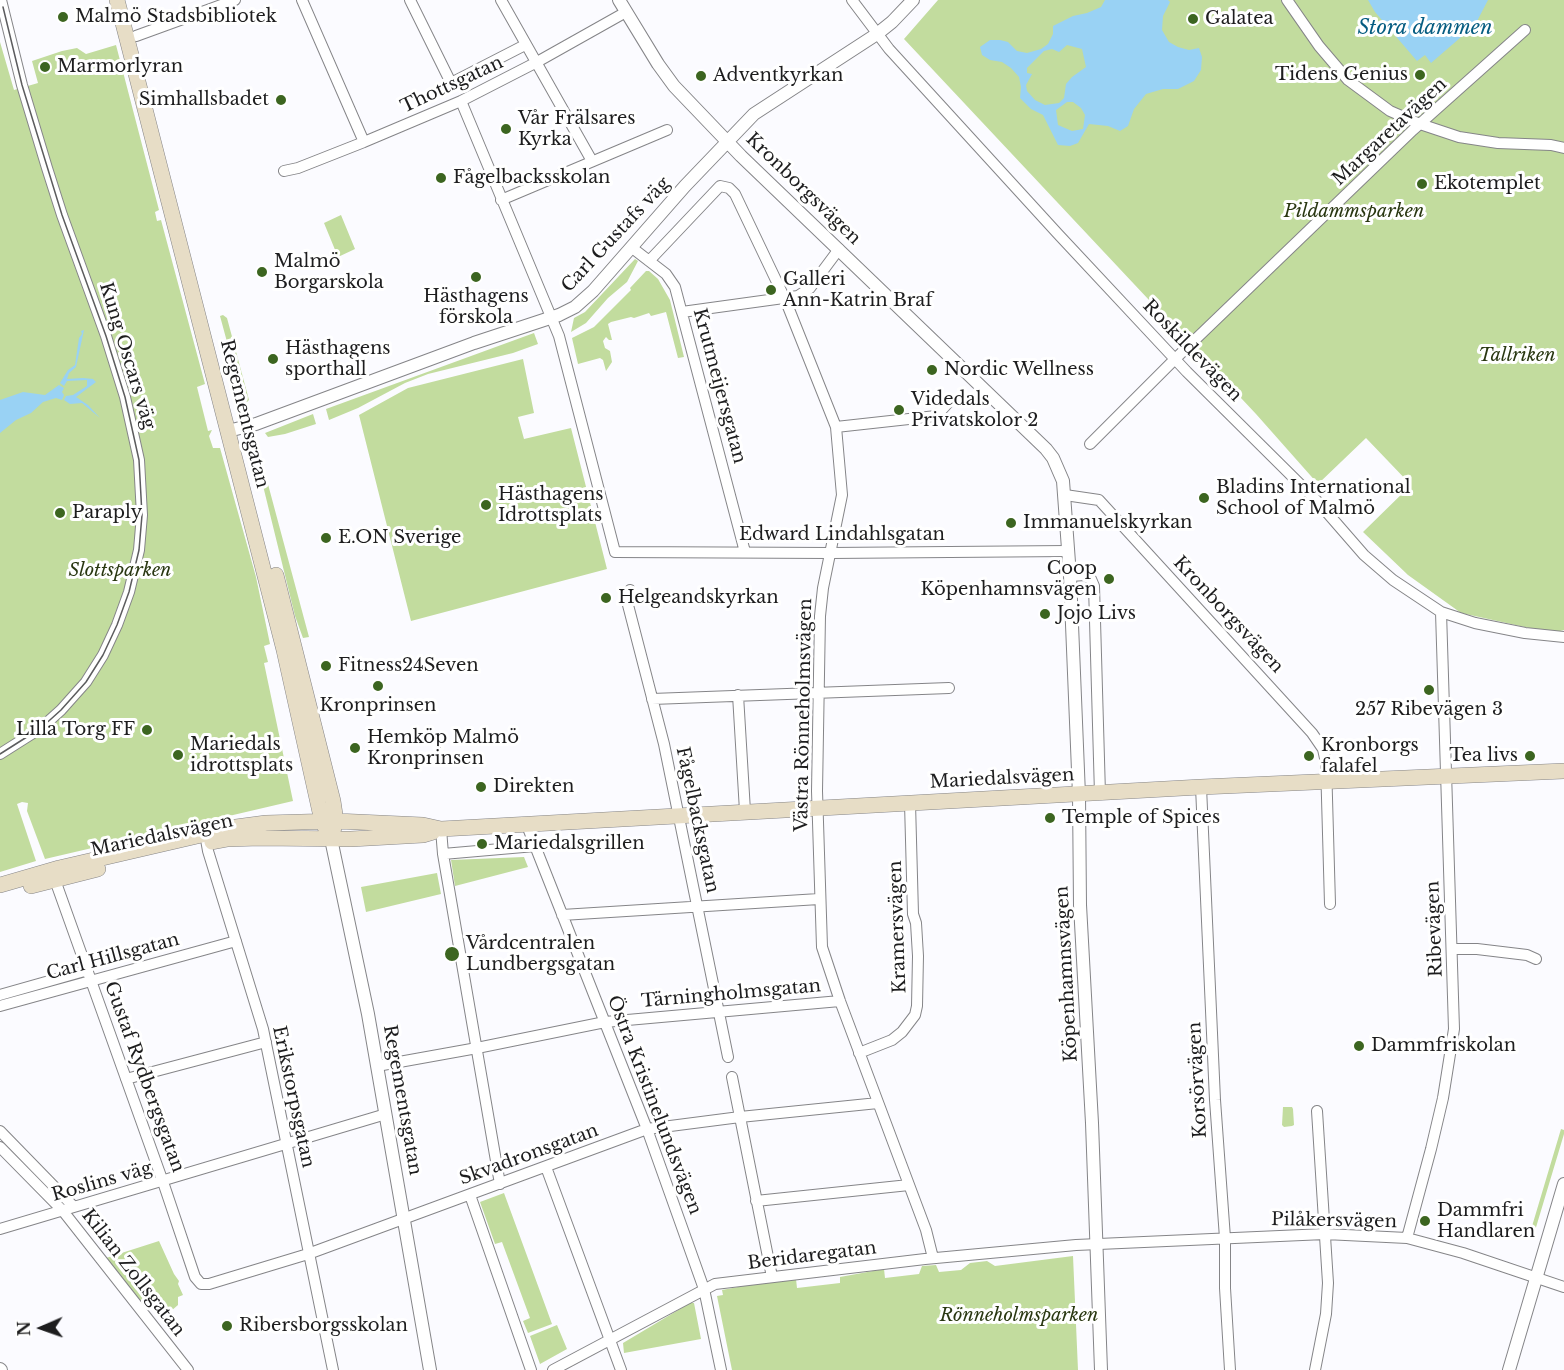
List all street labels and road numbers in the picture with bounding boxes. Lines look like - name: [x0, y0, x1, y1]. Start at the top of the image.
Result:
- street label: Thottsgatan: [397, 52, 507, 118]
- street label: Margaretavägen: [1328, 74, 1452, 190]
- street label: Kronborgsvägen: [741, 129, 865, 249]
- street label: Carl Gustafs väg: [557, 173, 675, 297]
- street label: Kung Oscars väg: [94, 280, 160, 432]
- street label: Roskildevägen: [1138, 296, 1246, 406]
- street label: Krutmeijersgatan: [688, 306, 750, 466]
- street label: Regementsgatan: [215, 337, 273, 491]
- street label: Edward Lindahlsgatan: [739, 524, 945, 546]
- street label: Kronborgsvägen: [1168, 552, 1288, 678]
- street label: Västra Rönneholmsvägen: [791, 598, 817, 832]
- street label: Fågelbacksgatan: [671, 745, 723, 895]
- street label: Mariedalsvägen: [929, 764, 1075, 794]
- street label: Mariedalsvägen: [89, 810, 235, 862]
- street label: Kramersvägen: [885, 860, 911, 994]
- street label: Ribevägen: [1423, 880, 1447, 978]
- street label: Köpenhamnsvägen: [1052, 885, 1082, 1063]
- street label: Carl Hillsgatan: [44, 929, 182, 985]
- street label: Tärningholmsgatan: [640, 975, 822, 1013]
- street label: Gustaf Rydbergsgatan: [99, 979, 189, 1175]
- street label: Östra Kristinelundsvägen: [602, 992, 706, 1218]
- street label: Korsörvägen: [1184, 1021, 1212, 1139]
- street label: Regementsgatan: [378, 1023, 426, 1177]
- street label: Erikstorpsgatan: [267, 1024, 319, 1170]
- street label: Skvadronsgatan: [457, 1120, 601, 1190]
- street label: Roslins väg: [49, 1157, 155, 1207]
- street label: Kilian Zollsgatan: [77, 1205, 189, 1341]
- street label: Pilåkersvägen: [1271, 1209, 1397, 1233]
- street label: Beridaregatan: [746, 1237, 878, 1275]

